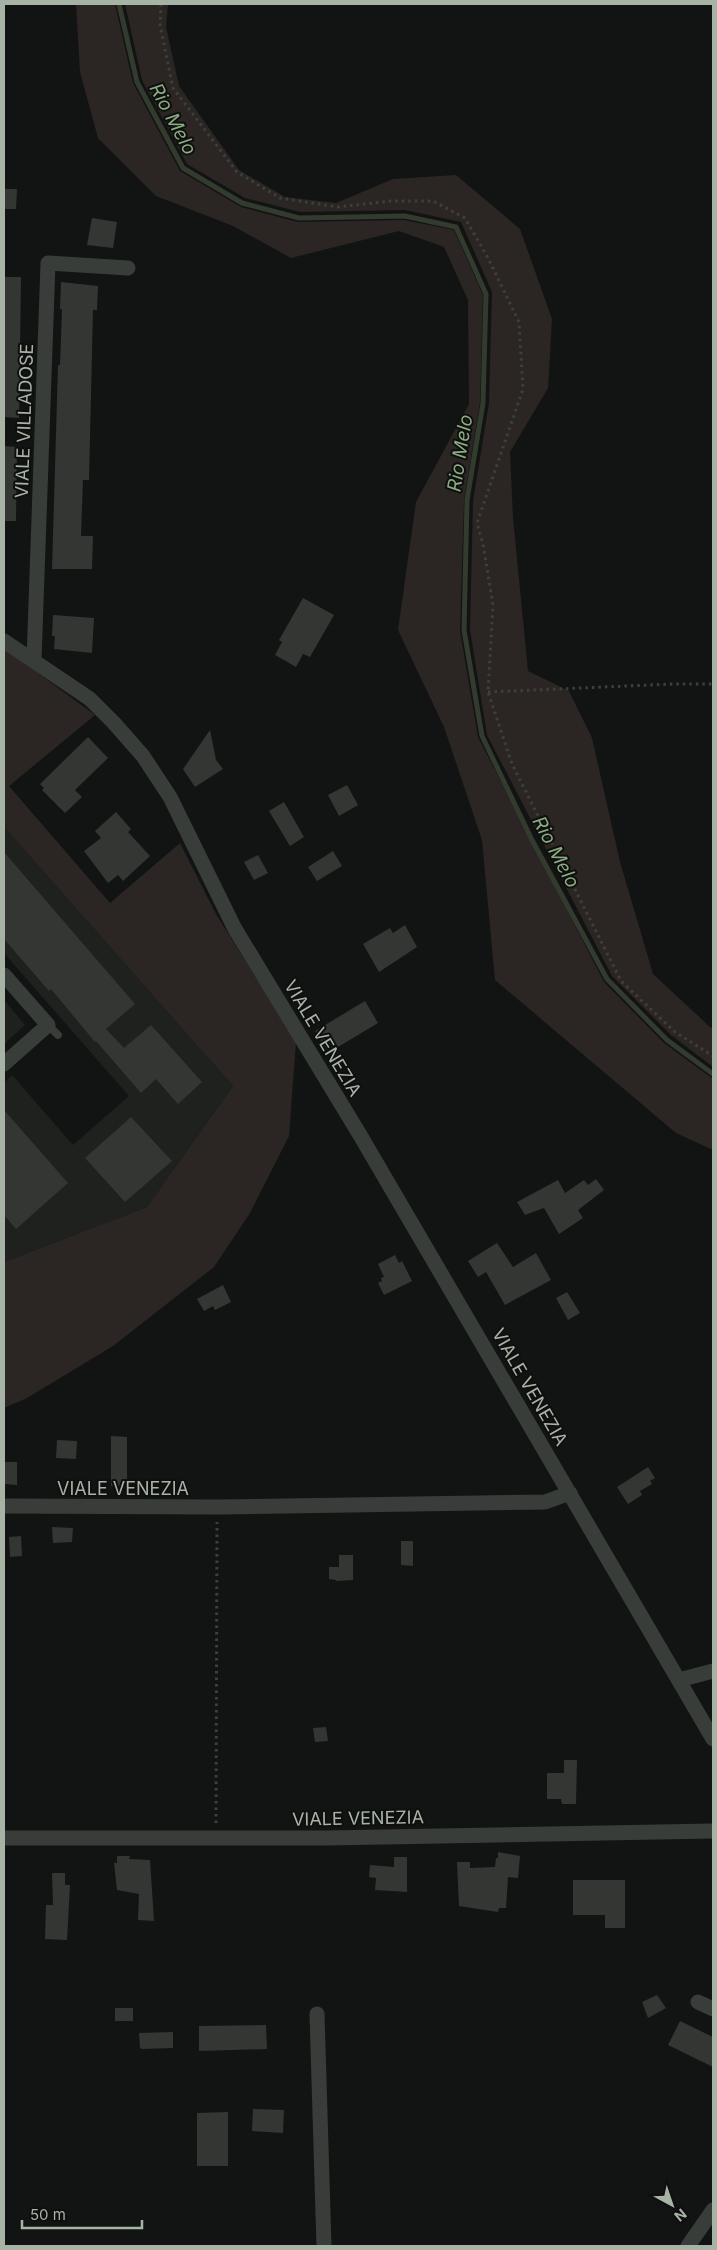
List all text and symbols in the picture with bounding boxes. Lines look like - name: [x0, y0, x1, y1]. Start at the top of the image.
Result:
- water label: Rio Melo: [145, 79, 201, 159]
- street label: VIALE VILLADOSE: [11, 343, 37, 499]
- water label: Rio Melo: [443, 413, 477, 493]
- water label: Rio Melo: [528, 812, 584, 892]
- street label: VIALE VENEZIA: [280, 976, 366, 1100]
- street label: VIALE VENEZIA: [488, 1325, 572, 1449]
- street label: VIALE VENEZIA: [57, 1478, 189, 1499]
- street label: VIALE VENEZIA: [292, 1806, 424, 1830]
- north arrow: [647, 2180, 697, 2230]
- scale bar: [22, 2198, 142, 2230]
- text: 50 m: [30, 2205, 66, 2224]
- text: N: [671, 2205, 690, 2225]

